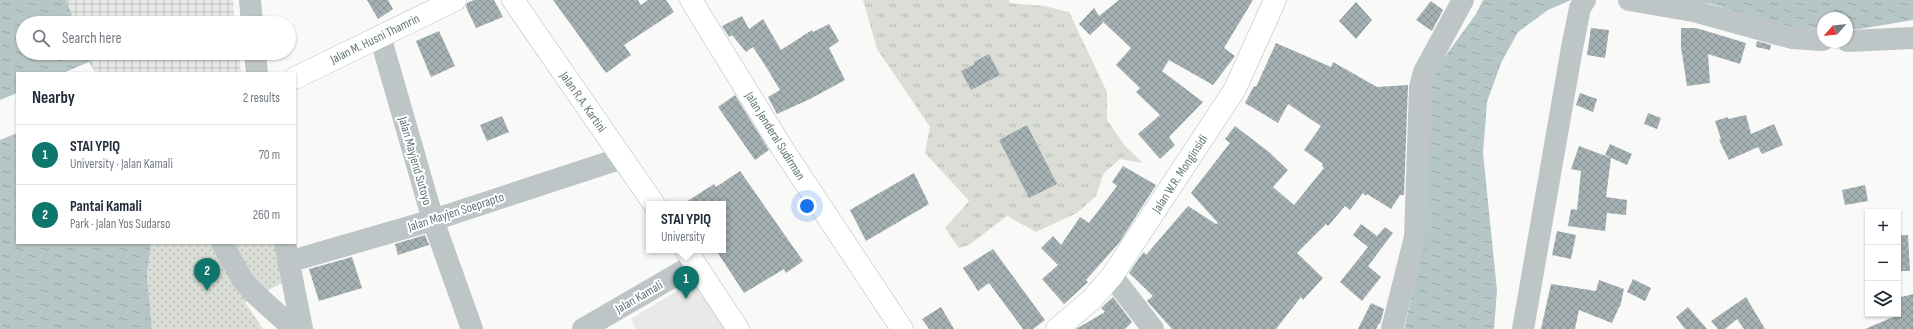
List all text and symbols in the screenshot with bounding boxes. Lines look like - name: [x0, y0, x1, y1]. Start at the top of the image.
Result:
- street label: Jalan M. Husni Thamrin: [327, 10, 422, 68]
- north arrow: [1817, 12, 1853, 48]
- search box: [16, 16, 296, 60]
- icon: search: [30, 27, 52, 49]
- text: Search here: [62, 29, 122, 48]
- street label: Jalan R.A. Kartini: [556, 68, 610, 135]
- text: Nearby: [32, 88, 75, 108]
- street label: Jalan Jenderal Sudirman: [741, 88, 809, 183]
- text: 2 results: [243, 90, 280, 106]
- street label: Jalan Mayjend Sutoyo: [394, 114, 435, 207]
- street label: Jalan W.R. Monginsidi: [1148, 132, 1211, 217]
- text: STAI YPIQ: [70, 137, 120, 156]
- text: 1: [42, 147, 48, 163]
- text: 70 m: [259, 147, 280, 163]
- text: University · Jalan Kamali: [70, 156, 173, 172]
- street label: Jalan Mayjen Soeprapto: [405, 189, 506, 235]
- your location: [797, 196, 817, 216]
- text: Pantai Kamali: [70, 197, 142, 216]
- popup: [646, 201, 726, 253]
- text: 2: [42, 207, 48, 223]
- text: 260 m: [253, 207, 280, 223]
- map controls: [1865, 209, 1901, 317]
- button: +: [1865, 209, 1901, 245]
- text: STAI YPIQ: [661, 210, 711, 229]
- text: Park · Jalan Yos Sudarso: [70, 216, 170, 232]
- text: University: [661, 229, 705, 245]
- button: −: [1865, 245, 1901, 281]
- pin: 2: [194, 258, 220, 291]
- pin: 1: [673, 266, 699, 299]
- street label: Jalan Kamali: [612, 277, 666, 317]
- button: layers: [1865, 281, 1901, 317]

